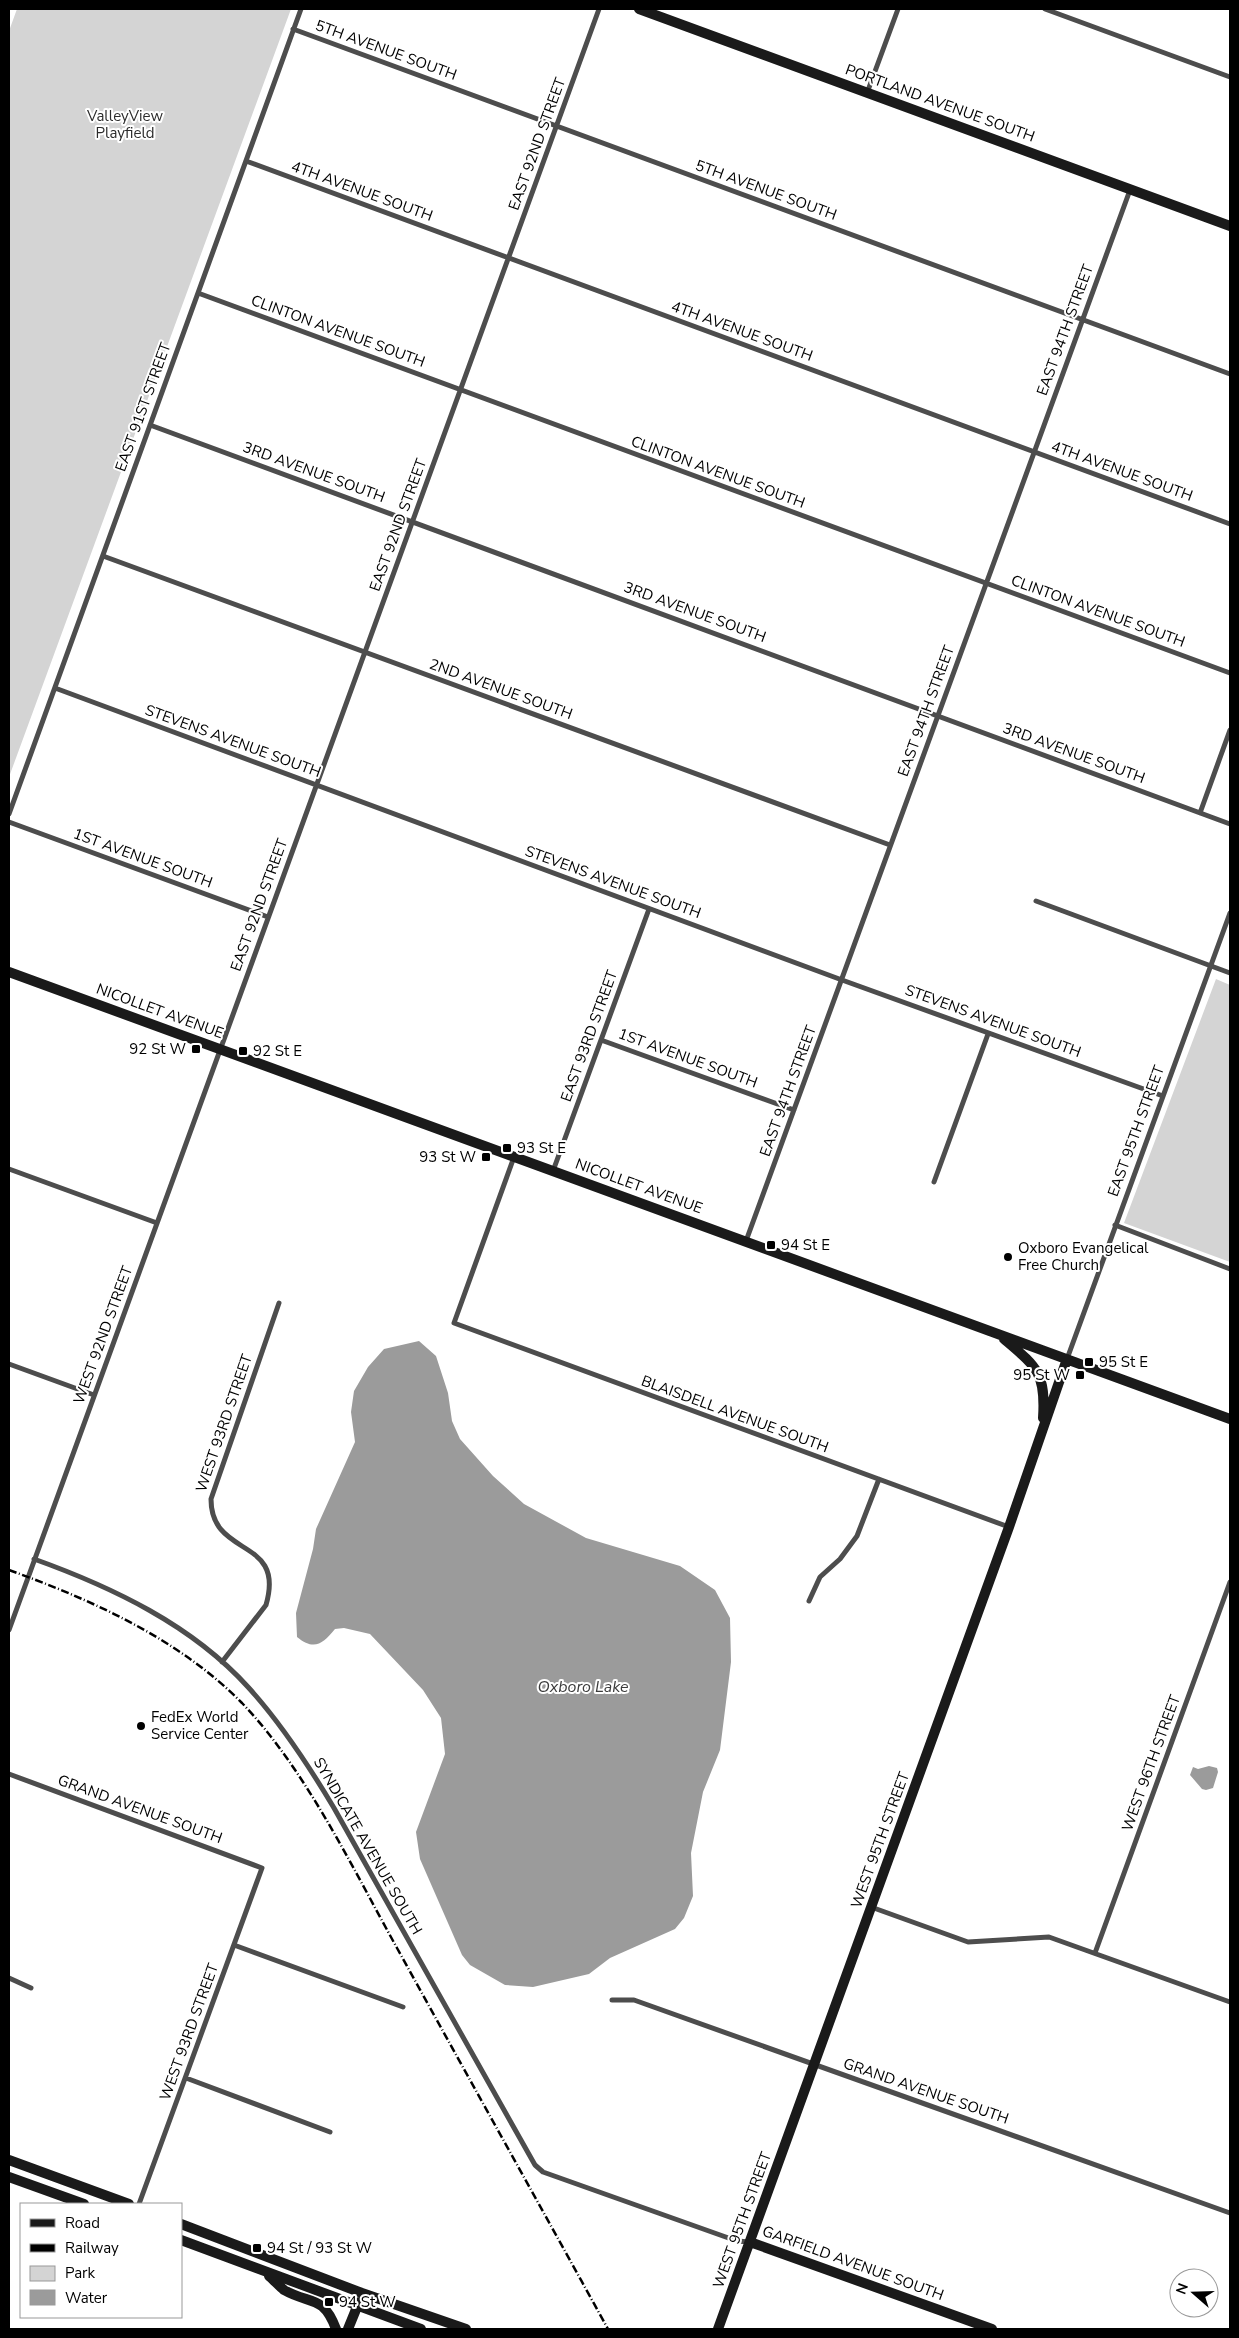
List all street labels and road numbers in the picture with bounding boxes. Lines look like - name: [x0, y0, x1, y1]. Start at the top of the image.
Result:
- street label: 5TH AVENUE SOUTH: [312, 15, 460, 85]
- street label: PORTLAND AVENUE SOUTH: [842, 59, 1038, 147]
- street label: EAST 92ND STREET: [504, 75, 570, 213]
- street label: 5TH AVENUE SOUTH: [692, 155, 840, 225]
- street label: 4TH AVENUE SOUTH: [288, 156, 436, 226]
- street label: EAST 94TH STREET: [1032, 262, 1098, 398]
- street label: CLINTON AVENUE SOUTH: [248, 290, 428, 372]
- street label: 4TH AVENUE SOUTH: [668, 296, 816, 366]
- street label: EAST 91ST STREET: [110, 340, 176, 474]
- street label: CLINTON AVENUE SOUTH: [628, 431, 808, 513]
- street label: 4TH AVENUE SOUTH: [1048, 436, 1196, 506]
- street label: 3RD AVENUE SOUTH: [240, 437, 388, 507]
- street label: EAST 92ND STREET: [365, 456, 431, 594]
- street label: CLINTON AVENUE SOUTH: [1008, 570, 1188, 652]
- street label: 3RD AVENUE SOUTH: [621, 577, 769, 647]
- street label: EAST 94TH STREET: [893, 643, 959, 779]
- street label: 2ND AVENUE SOUTH: [427, 654, 575, 724]
- street label: STEVENS AVENUE SOUTH: [142, 700, 324, 782]
- street label: 3RD AVENUE SOUTH: [1000, 718, 1148, 788]
- street label: 1ST AVENUE SOUTH: [71, 823, 215, 893]
- street label: EAST 92ND STREET: [226, 836, 292, 974]
- street label: STEVENS AVENUE SOUTH: [522, 841, 704, 923]
- street label: EAST 93RD STREET: [556, 967, 622, 1105]
- street label: NICOLLET AVENUE: [94, 979, 226, 1043]
- street label: STEVENS AVENUE SOUTH: [902, 980, 1084, 1062]
- street label: 1ST AVENUE SOUTH: [616, 1023, 760, 1093]
- street label: EAST 94TH STREET: [755, 1023, 821, 1159]
- street label: EAST 95TH STREET: [1103, 1063, 1169, 1199]
- street label: NICOLLET AVENUE: [573, 1154, 705, 1218]
- street label: WEST 92ND STREET: [69, 1263, 137, 1407]
- street label: WEST 93RD STREET: [191, 1351, 257, 1495]
- street label: BLAISDELL AVENUE SOUTH: [639, 1371, 831, 1457]
- street label: WEST 96TH STREET: [1117, 1692, 1185, 1834]
- street label: SYNDICATE AVENUE SOUTH: [309, 1754, 427, 1938]
- street label: WEST 95TH STREET: [846, 1769, 914, 1911]
- street label: GRAND AVENUE SOUTH: [55, 1770, 225, 1848]
- street label: WEST 93RD STREET: [155, 1961, 223, 2103]
- street label: GRAND AVENUE SOUTH: [841, 2053, 1011, 2129]
- street label: WEST 95TH STREET: [708, 2149, 776, 2291]
- street label: GARFIELD AVENUE SOUTH: [760, 2221, 946, 2305]

